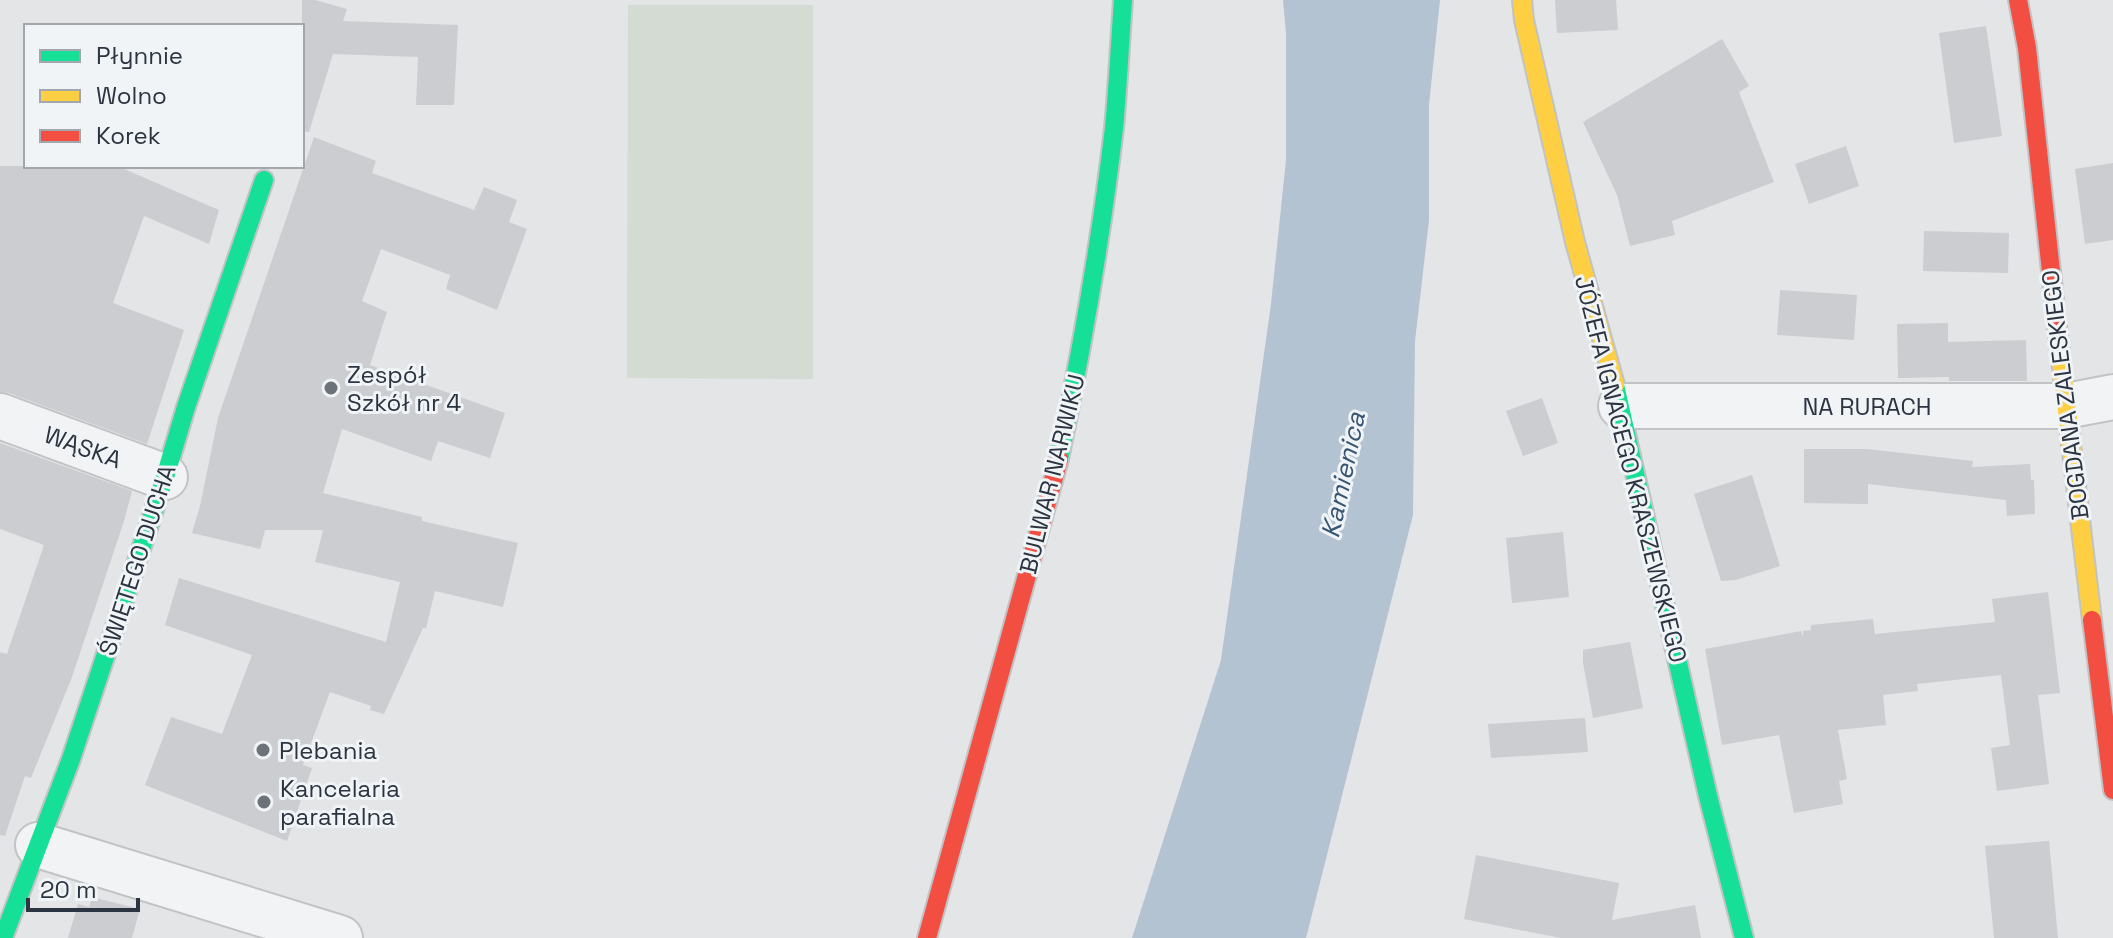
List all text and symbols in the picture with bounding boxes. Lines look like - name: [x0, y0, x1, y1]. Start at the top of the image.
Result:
- legend: [24, 24, 304, 168]
- text: Płynnie: [96, 40, 183, 71]
- text: Wolno: [96, 80, 167, 111]
- text: Korek: [96, 120, 161, 151]
- street label: BOGDANA ZALESKIEGO: [2034, 268, 2096, 522]
- street label: JÓZEFA IGNACEGO KRASZEWSKIEGO: [1568, 272, 1694, 666]
- place label: Zespół Szkół nr 4: [347, 359, 461, 418]
- street label: BULWAR NARWIKU: [1012, 371, 1092, 577]
- marker: Zespół Szkół nr 4: [322, 379, 340, 397]
- street label: NA RURACH: [1802, 391, 1932, 422]
- water label: Kamienica: [1313, 408, 1373, 541]
- street label: WĄSKA: [40, 419, 126, 475]
- street label: ŚWIĘTEGO DUCHA: [92, 461, 182, 659]
- place label: Plebania: [279, 735, 377, 766]
- marker: Plebania: [254, 741, 272, 759]
- place label: Kancelaria parafialna: [280, 773, 400, 832]
- marker: Kancelaria parafialna: [255, 793, 273, 811]
- scale bar: [28, 862, 138, 912]
- text: 20 m: [40, 874, 97, 905]

